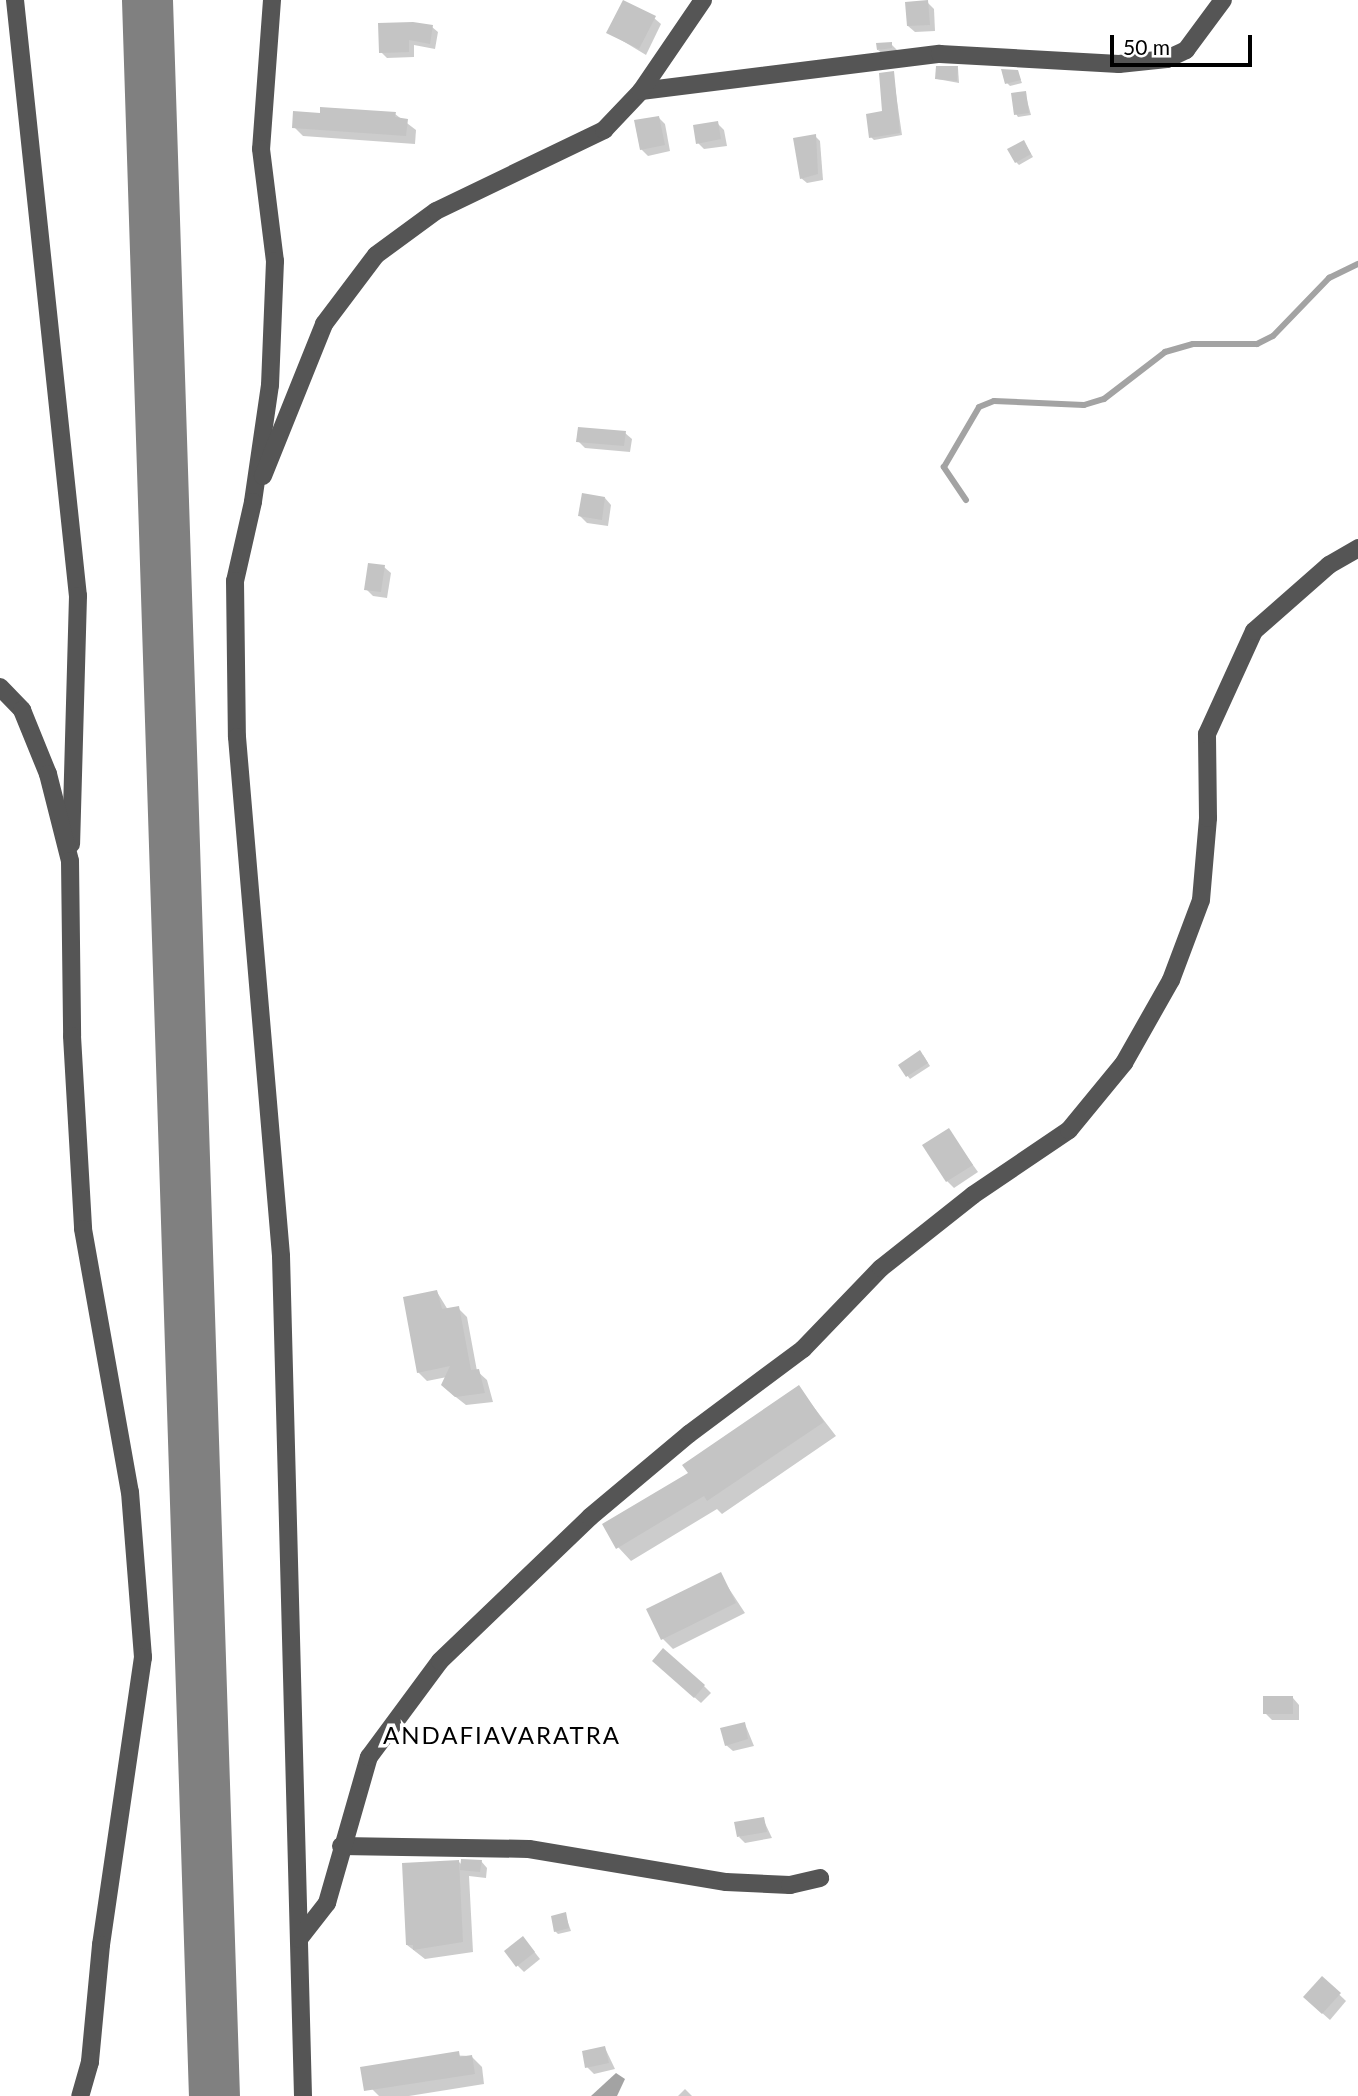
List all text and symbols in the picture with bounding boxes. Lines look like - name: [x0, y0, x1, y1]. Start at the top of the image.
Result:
- scale bar: [1113, 21, 1255, 65]
- text: 50 m: [1123, 34, 1170, 59]
- district label: ANDAFIAVARATRA: [385, 1721, 619, 1749]

